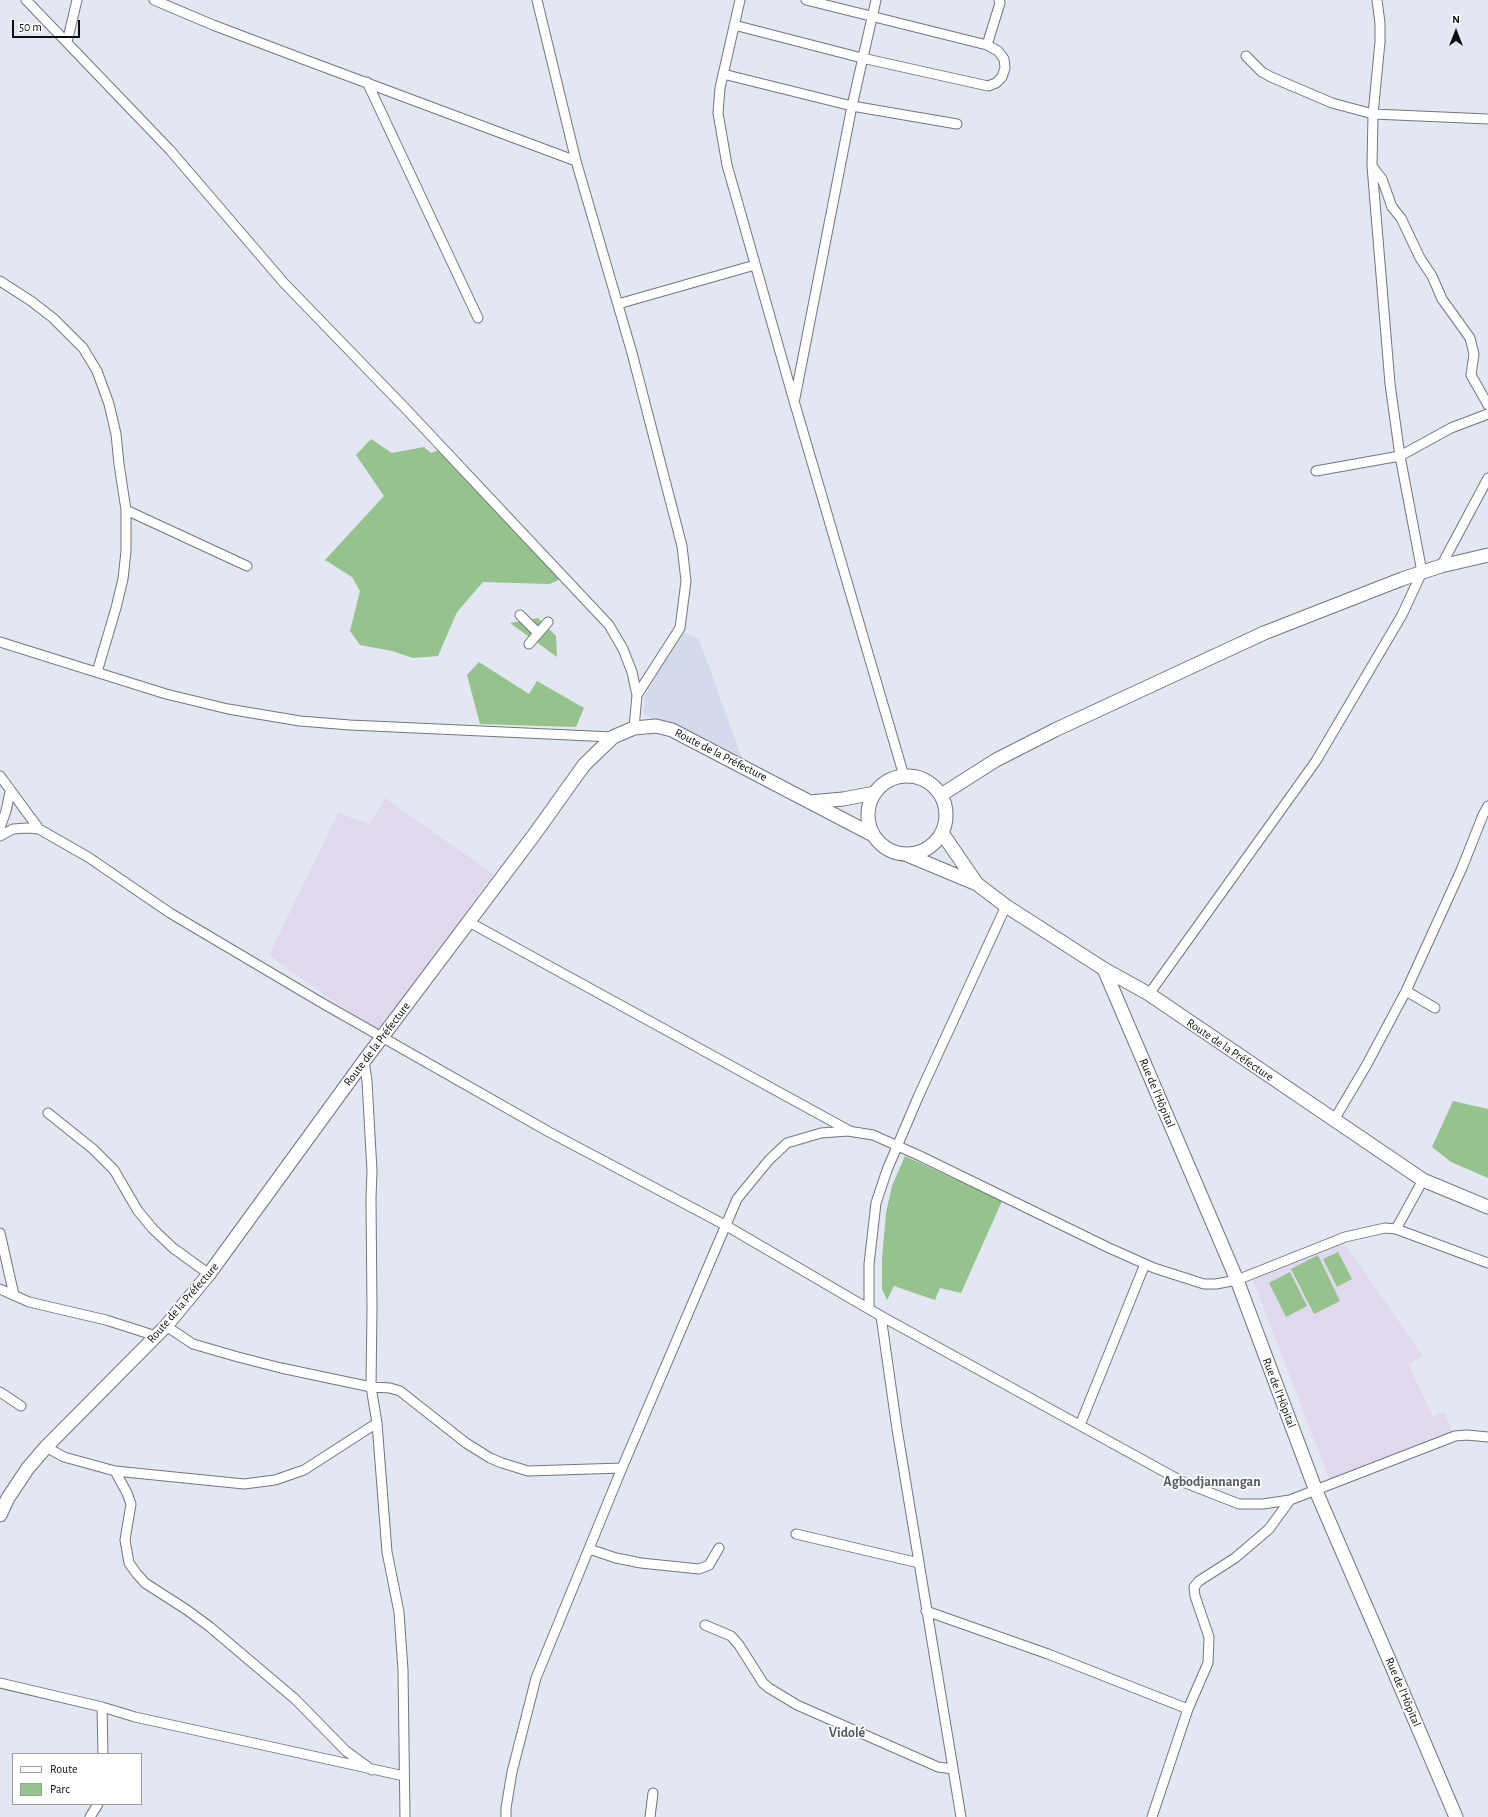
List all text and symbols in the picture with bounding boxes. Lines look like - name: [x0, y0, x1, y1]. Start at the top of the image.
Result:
- scale bar: [14, 12, 82, 38]
- north arrow: [1436, 12, 1476, 52]
- text: N: [1452, 14, 1460, 25]
- text: 50 m: [19, 21, 42, 33]
- street label: Route de la Préfecture: [672, 725, 770, 785]
- street label: Route de la Préfecture: [341, 999, 413, 1089]
- street label: Route de la Préfecture: [1184, 1016, 1276, 1084]
- street label: Rue de l'Hôpital: [1136, 1056, 1178, 1130]
- street label: Route de la Préfecture: [144, 1260, 222, 1346]
- street label: Rue de l'Hôpital: [1259, 1356, 1299, 1430]
- district label: Agbodjannangan: [1163, 1474, 1261, 1490]
- street label: Rue de l'Hôpital: [1382, 1655, 1424, 1729]
- district label: Vidolé: [829, 1725, 865, 1741]
- legend: [12, 1753, 142, 1805]
- text: Route: [50, 1763, 77, 1775]
- text: Parc: [50, 1783, 70, 1795]

